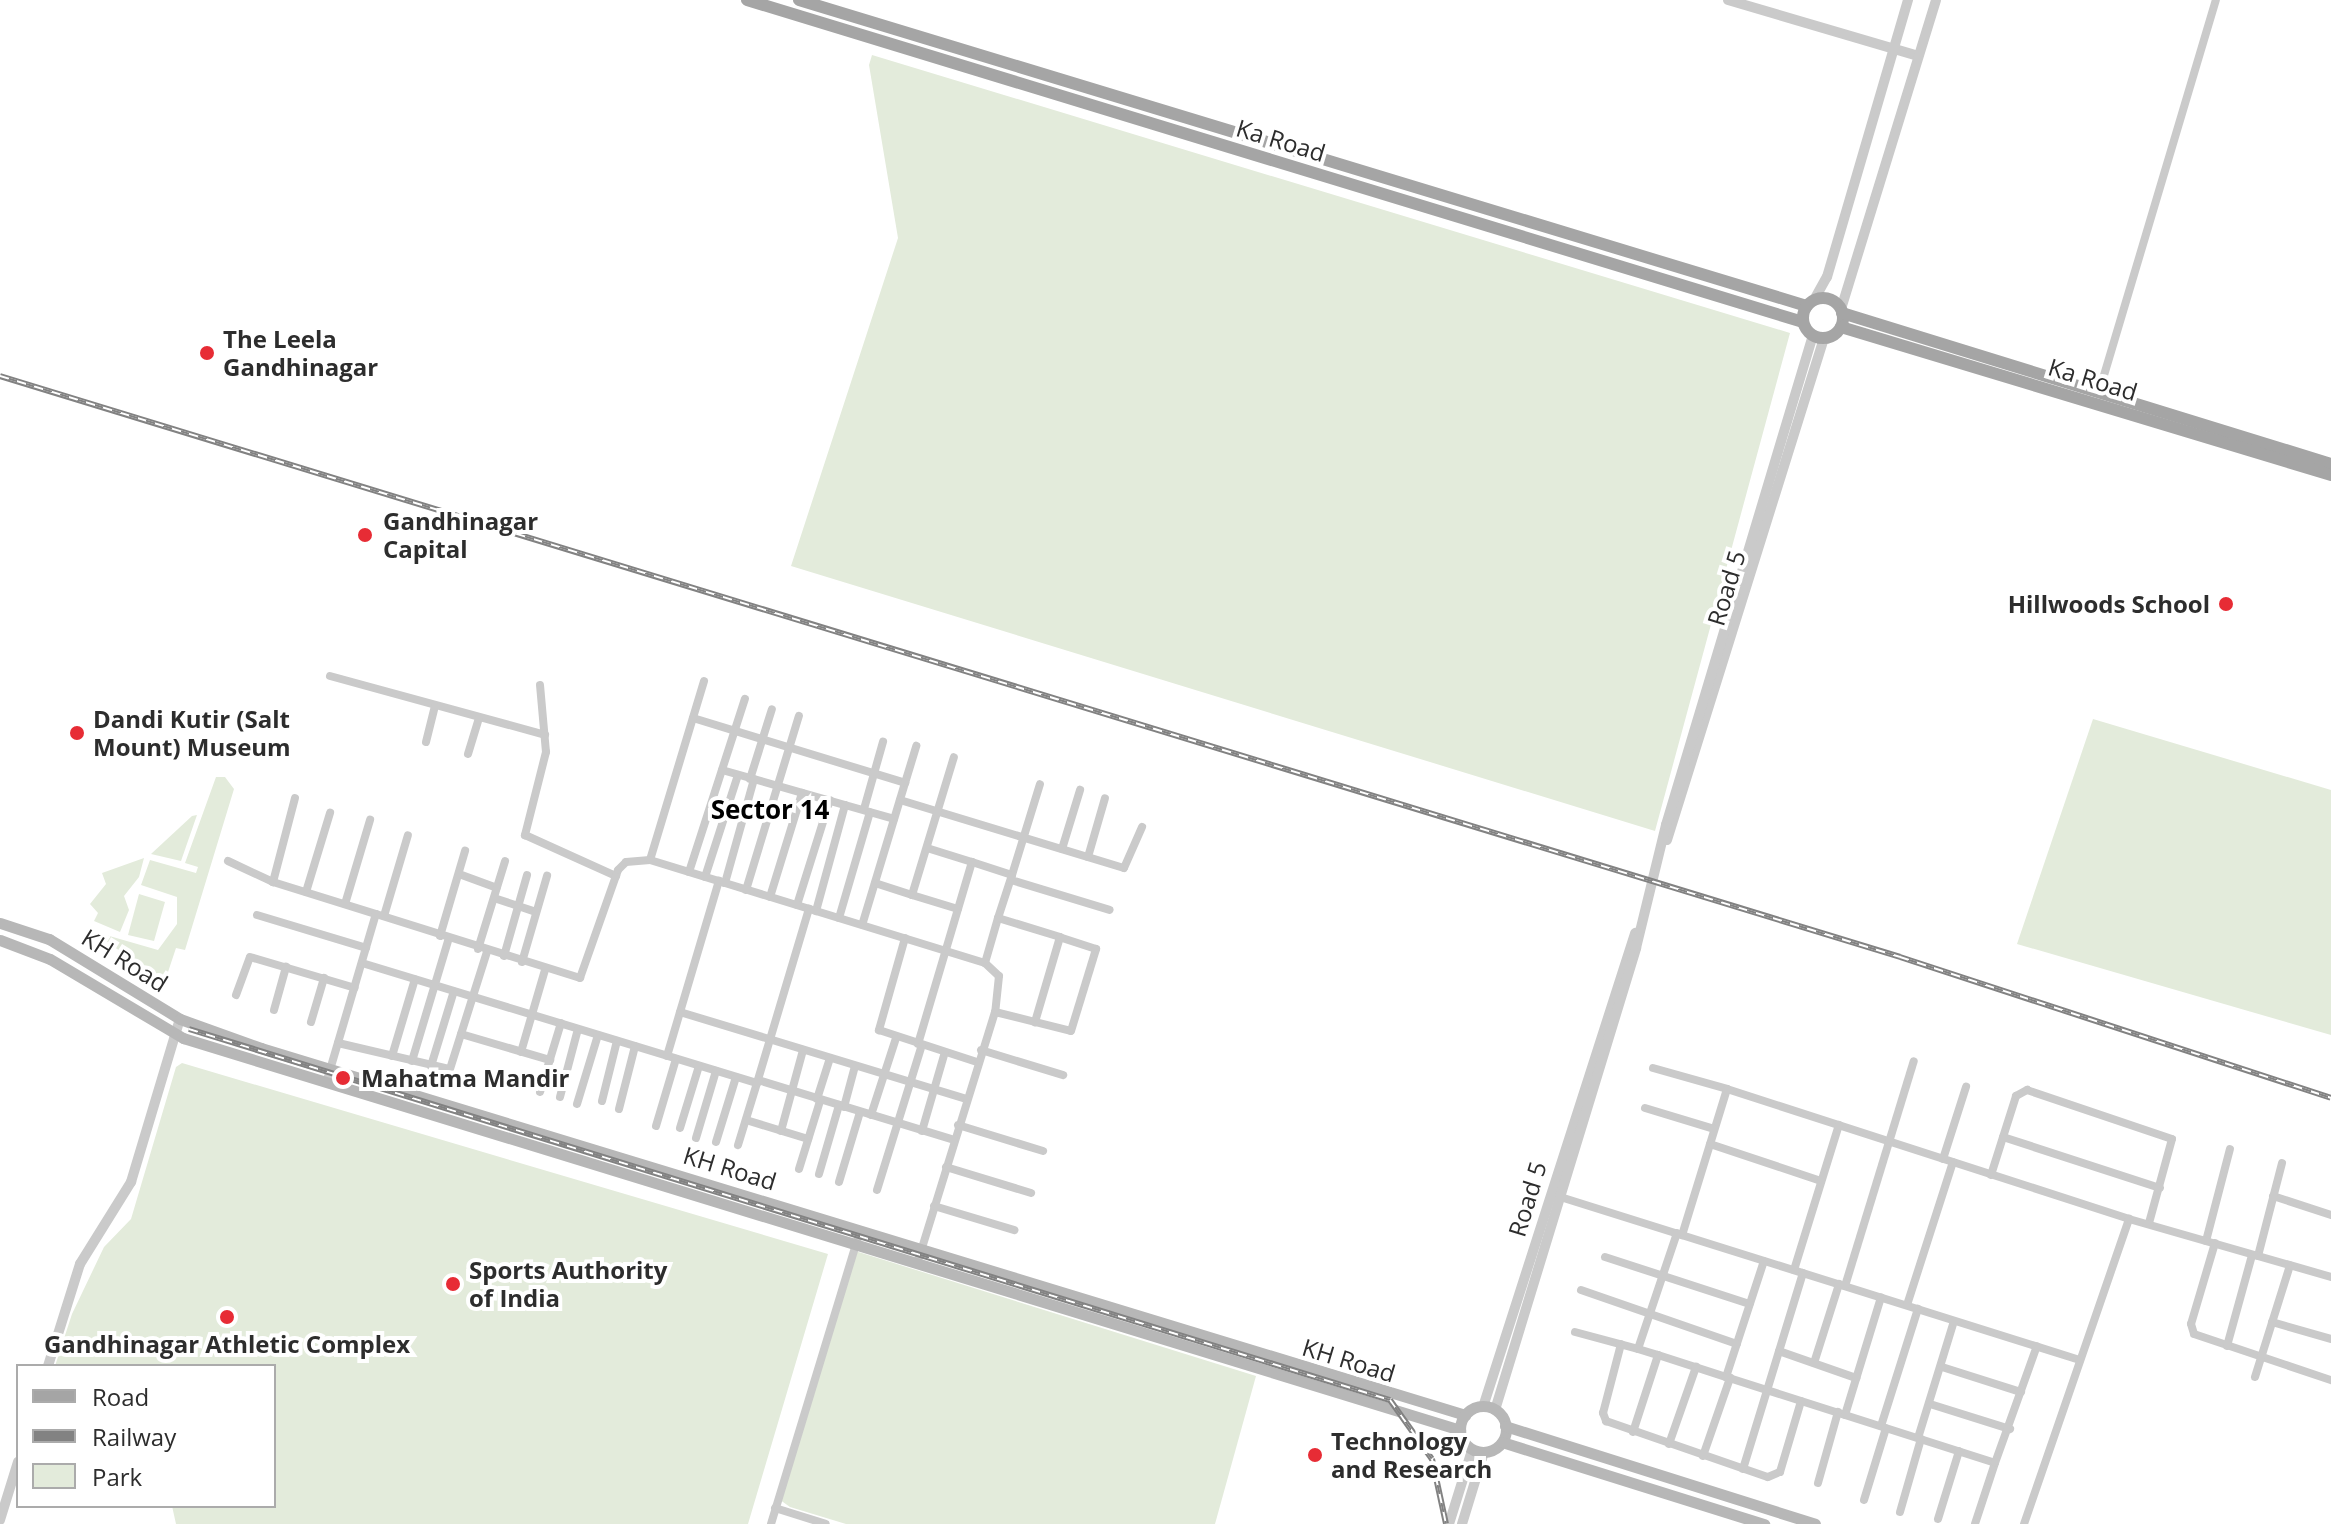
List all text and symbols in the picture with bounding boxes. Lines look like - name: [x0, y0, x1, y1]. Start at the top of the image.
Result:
- street label: Ka Road: [1233, 113, 1329, 167]
- place label: The Leela Gandhinagar: [223, 325, 378, 381]
- marker: The Leela Gandhinagar: [198, 344, 216, 362]
- street label: Ka Road: [2045, 352, 2141, 406]
- place label: Gandhinagar Capital: [383, 507, 538, 563]
- marker: Gandhinagar Capital: [354, 524, 376, 546]
- street label: Road 5: [1701, 547, 1751, 629]
- place label: Hillwoods School: [2008, 590, 2210, 618]
- marker: Hillwoods School: [2217, 595, 2235, 613]
- place label: Dandi Kutir (Salt Mount) Museum: [93, 705, 291, 761]
- marker: Dandi Kutir (Salt Mount) Museum: [68, 724, 86, 742]
- district label: Sector 14: [711, 794, 829, 826]
- street label: KH Road: [77, 922, 173, 998]
- place label: Mahatma Mandir: [361, 1064, 569, 1092]
- marker: Mahatma Mandir: [332, 1067, 354, 1089]
- street label: KH Road: [680, 1140, 780, 1196]
- street label: Road 5: [1502, 1158, 1552, 1240]
- place label: Sports Authority of India: [469, 1256, 667, 1312]
- marker: Sports Authority of India: [444, 1275, 462, 1293]
- marker: Gandhinagar Athletic Complex: [218, 1308, 236, 1326]
- place label: Gandhinagar Athletic Complex: [44, 1330, 410, 1358]
- street label: KH Road: [1299, 1332, 1399, 1388]
- legend: [16, 1364, 276, 1508]
- text: Road: [92, 1380, 149, 1413]
- text: Railway: [92, 1420, 176, 1453]
- place label: Technology and Research: [1331, 1427, 1492, 1483]
- marker: Technology and Research: [1306, 1446, 1324, 1464]
- text: Park: [92, 1460, 142, 1493]

